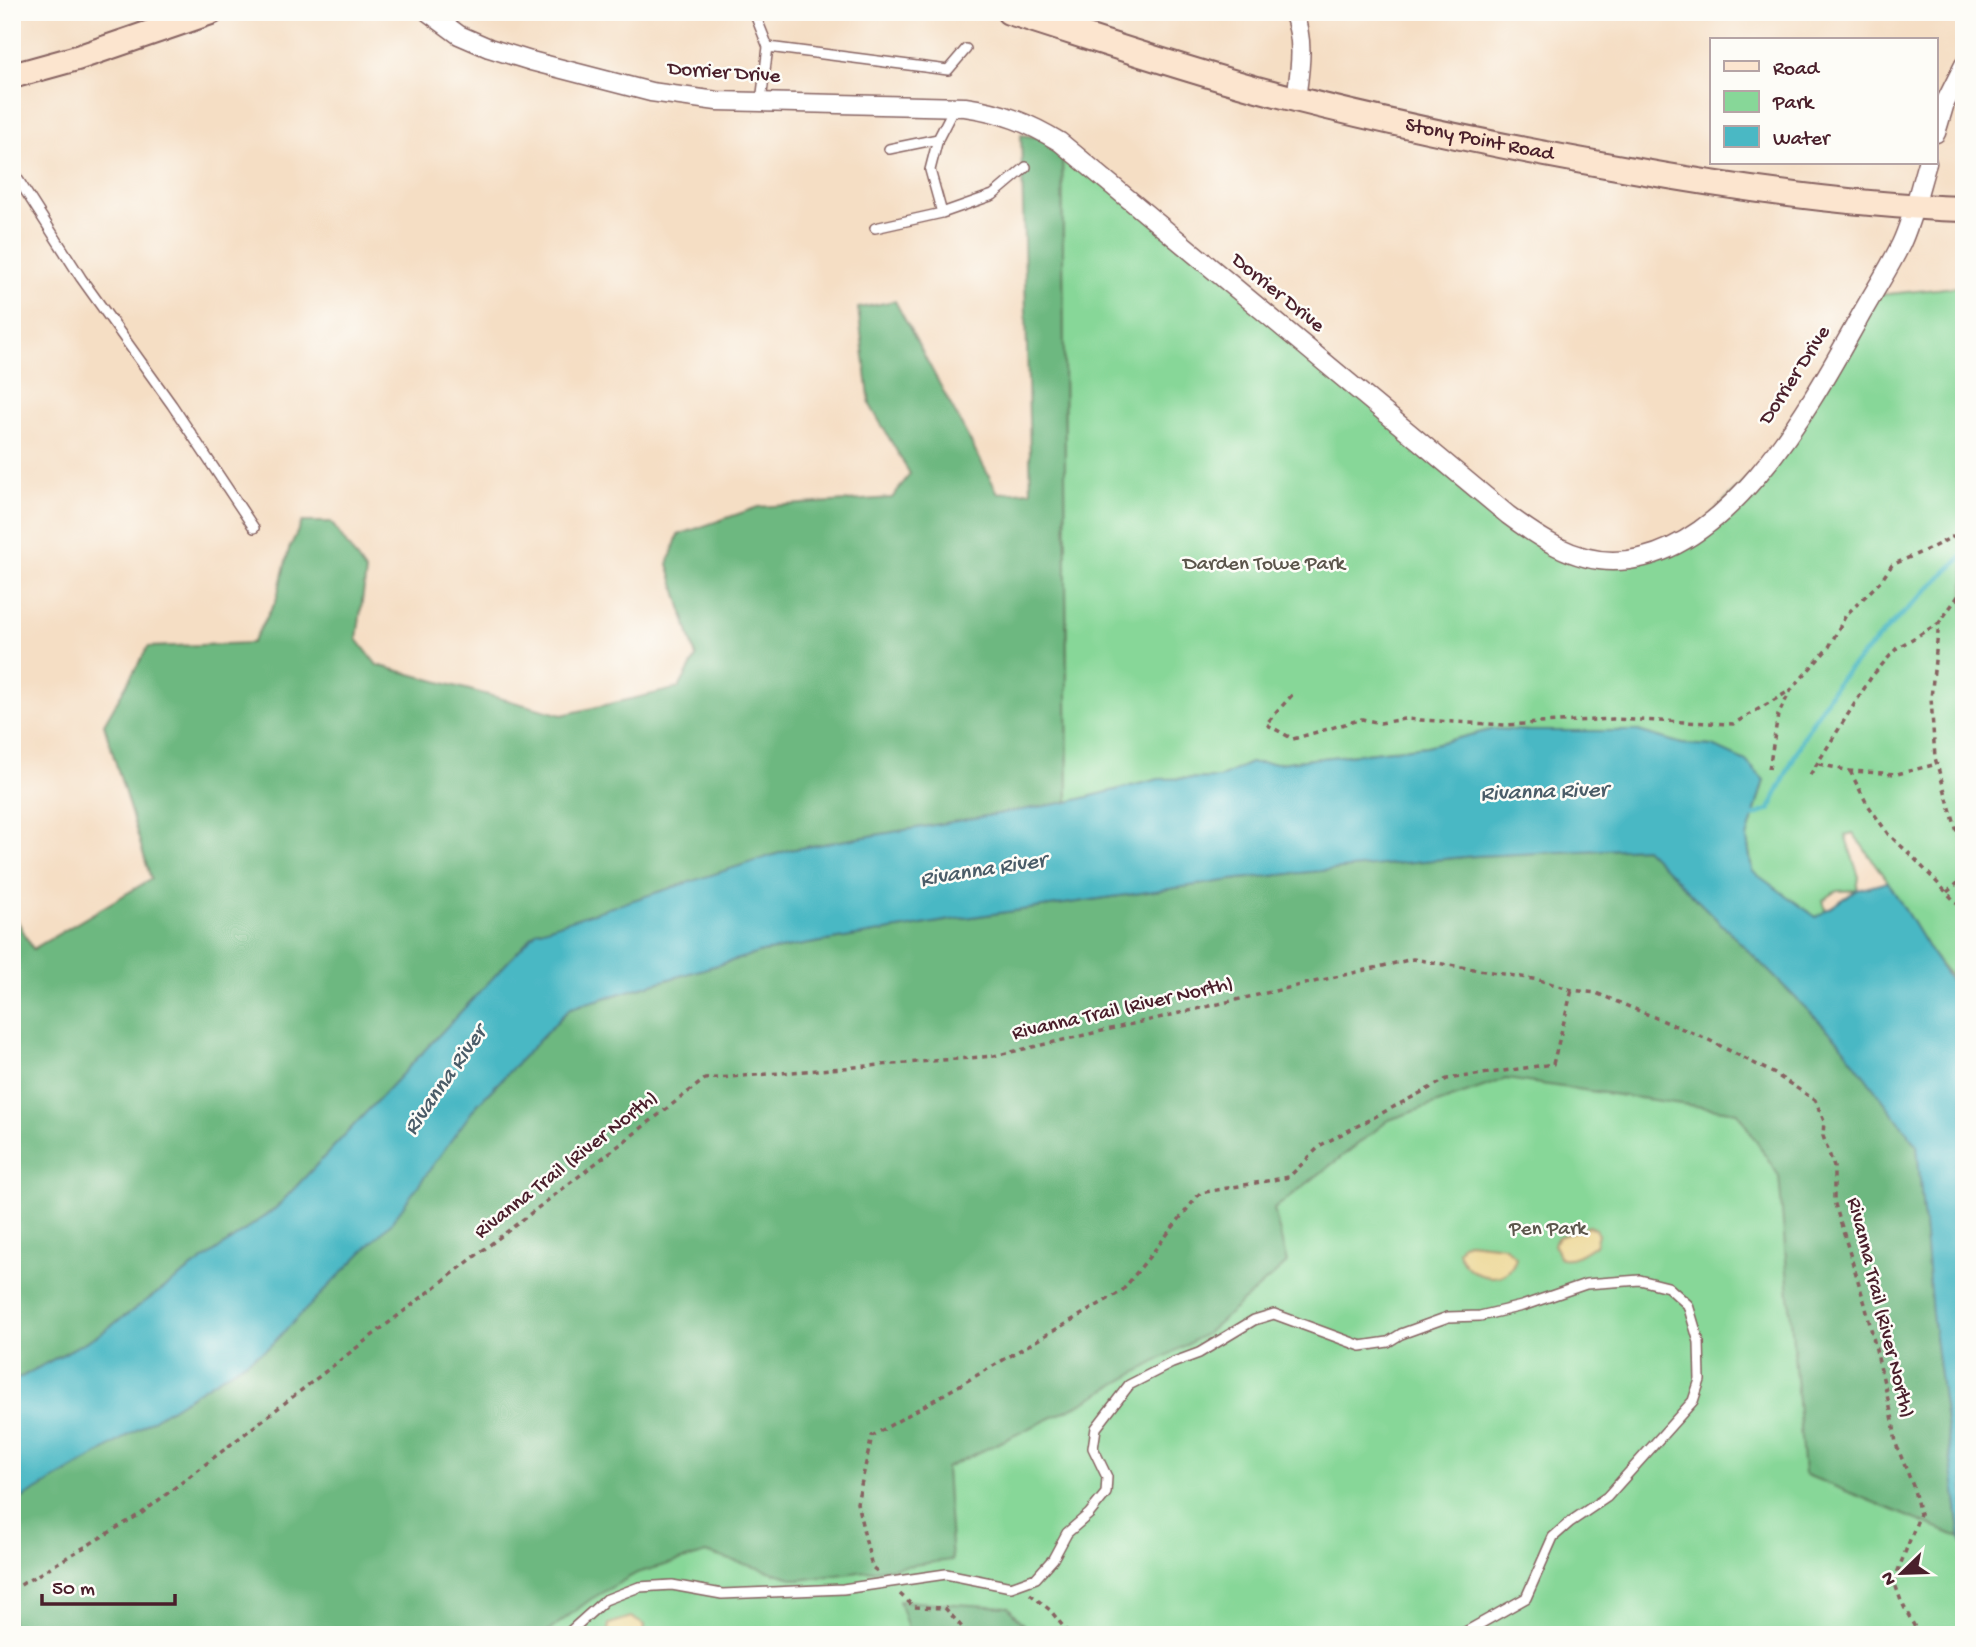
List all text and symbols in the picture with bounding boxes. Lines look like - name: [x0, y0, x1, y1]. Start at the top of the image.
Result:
- legend: [1710, 38, 1938, 164]
- street label: Dorrier Drive: [665, 57, 782, 90]
- text: Road: [1773, 58, 1821, 83]
- text: Park: [1772, 92, 1816, 117]
- street label: Stony Point Road: [1403, 113, 1557, 168]
- text: Water: [1773, 128, 1831, 153]
- street label: Dorrier Drive: [1224, 247, 1330, 340]
- street label: Dorrier Drive: [1754, 321, 1838, 432]
- park label: Darden Towe Park: [1181, 553, 1348, 578]
- water label: Rivanna River: [1480, 777, 1613, 809]
- water label: Rivanna River: [918, 847, 1053, 894]
- street label: Rivanna Trail (River North): [1010, 972, 1236, 1048]
- water label: Rivanna River: [398, 1017, 496, 1141]
- street label: Rivanna Trail (River North): [470, 1087, 664, 1245]
- street label: Rivanna Trail (River North): [1840, 1195, 1918, 1421]
- park label: Pen Park: [1508, 1218, 1589, 1243]
- north arrow: [1868, 1538, 1938, 1608]
- scale bar: [42, 1563, 175, 1607]
- text: N: [1877, 1568, 1903, 1588]
- text: 50 m: [52, 1578, 95, 1603]

